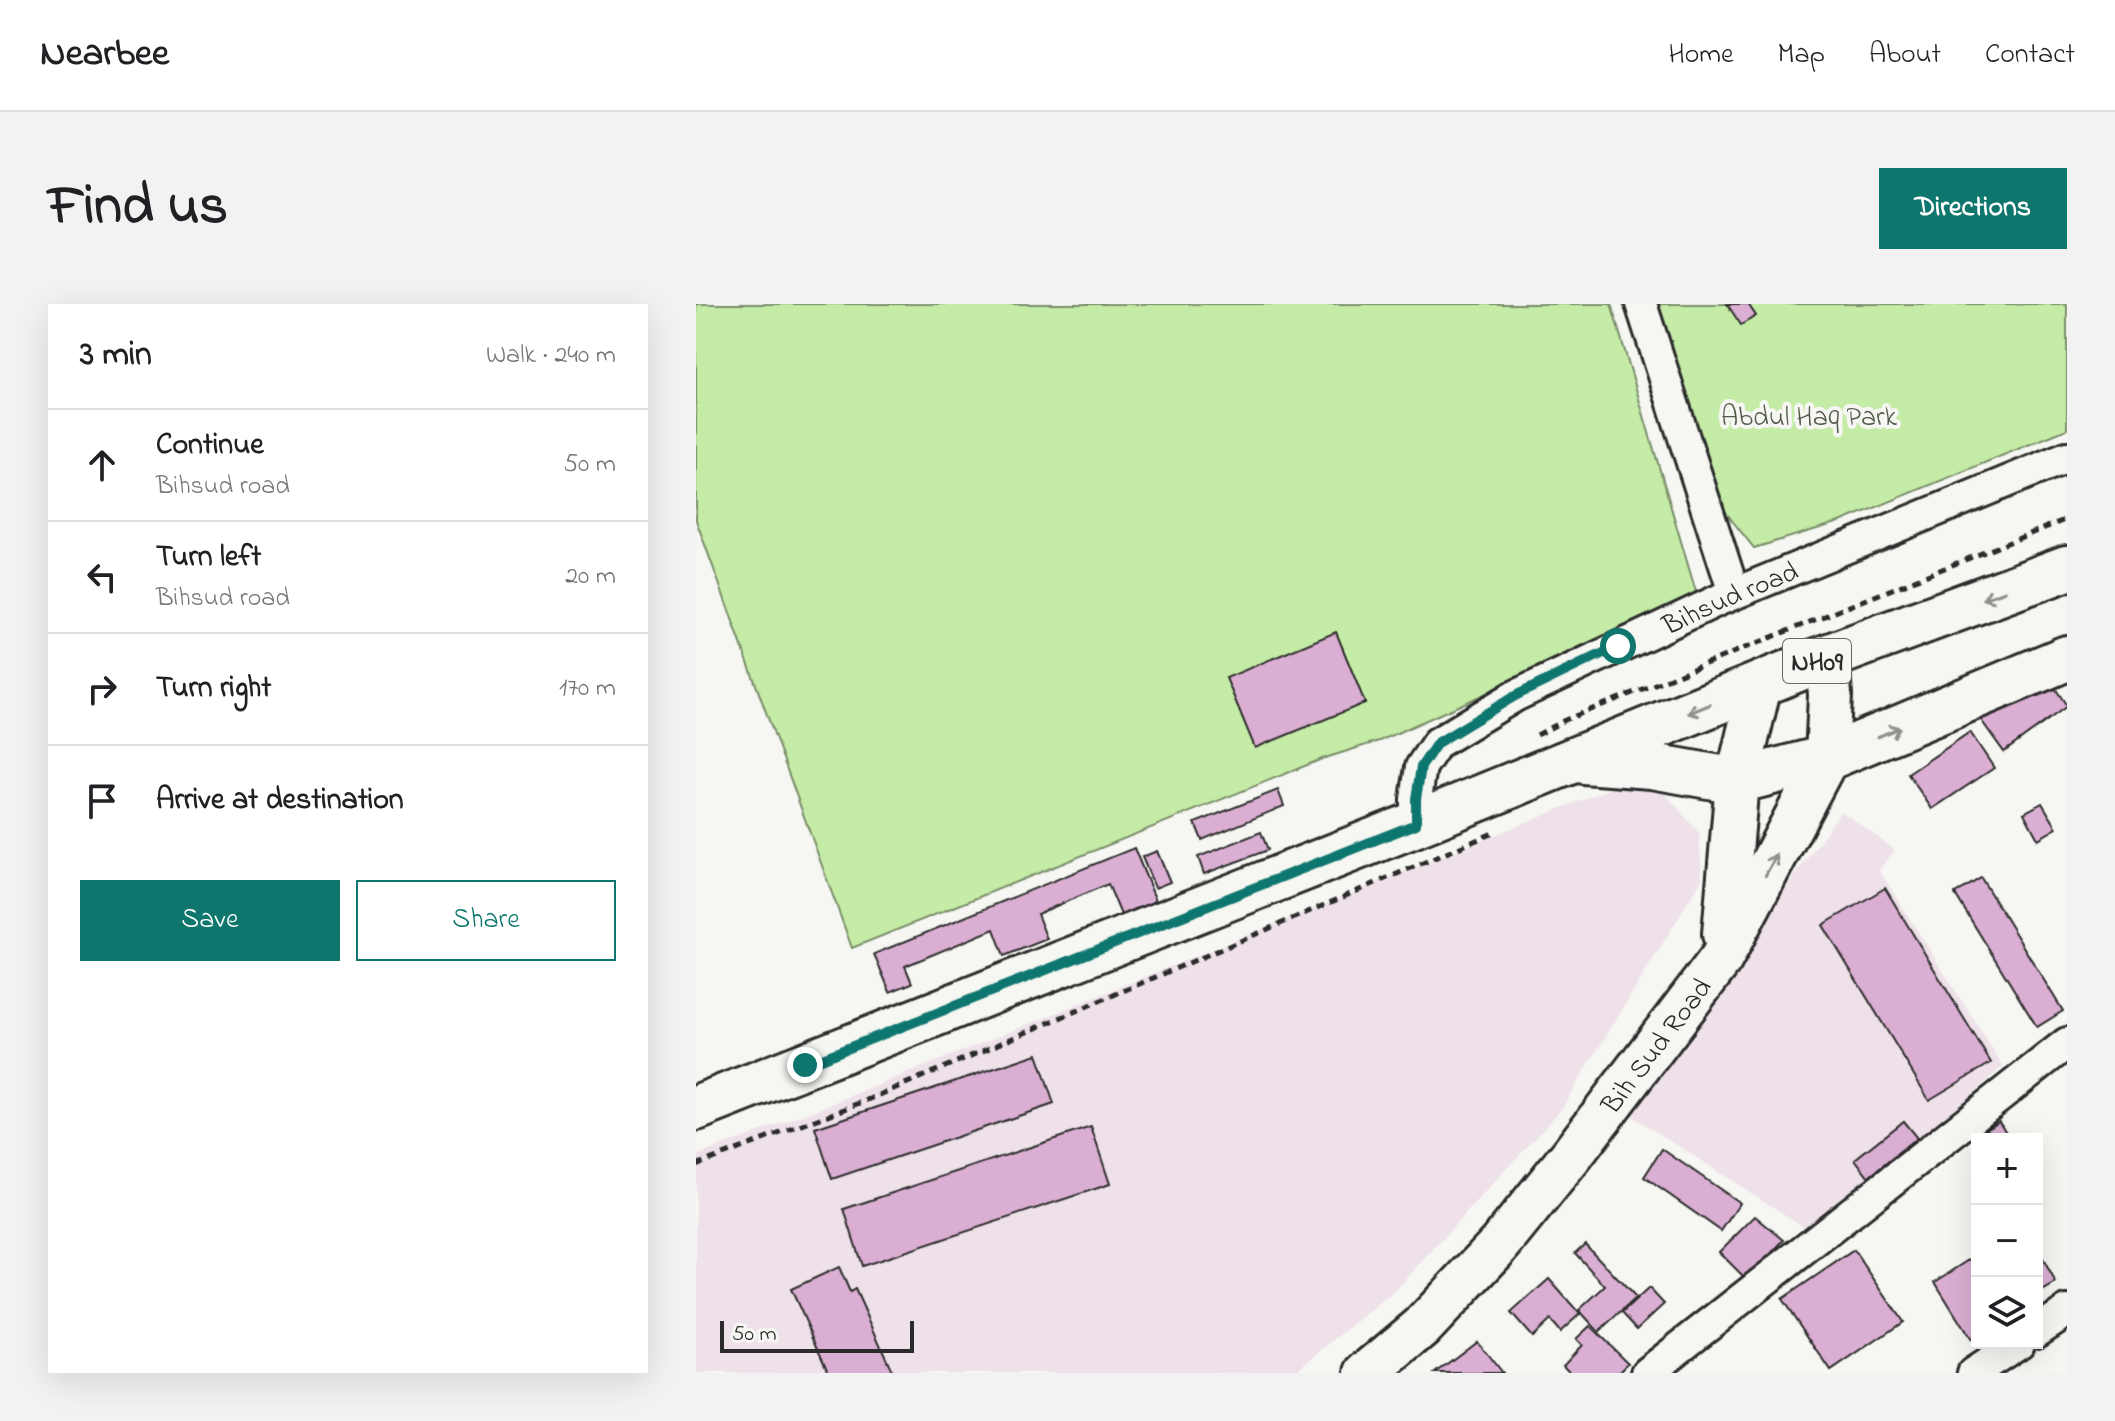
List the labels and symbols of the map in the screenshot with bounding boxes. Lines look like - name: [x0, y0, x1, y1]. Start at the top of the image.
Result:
- park label: Abdul Haq Park: [1721, 398, 1898, 439]
- street label: Bihsud road: [1656, 552, 1805, 648]
- one-way arrow: [1982, 588, 2007, 603]
- route start: [1600, 628, 1636, 664]
- road number: NH09: [1783, 639, 1851, 683]
- one-way arrow: [1687, 703, 1712, 717]
- one-way arrow: [1876, 724, 1901, 739]
- one-way arrow: [1763, 854, 1779, 878]
- street label: Bih Sud Road: [1592, 970, 1724, 1125]
- route end: [787, 1047, 823, 1083]
- scale bar: [720, 1317, 914, 1353]

